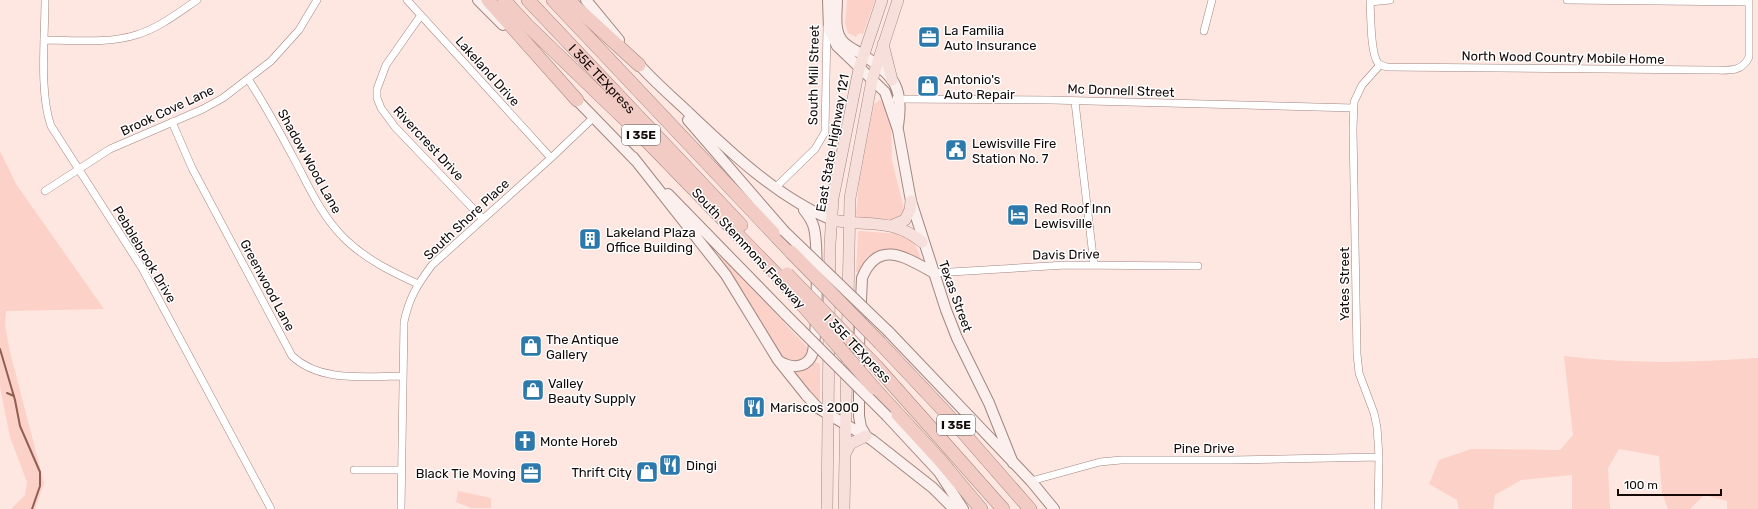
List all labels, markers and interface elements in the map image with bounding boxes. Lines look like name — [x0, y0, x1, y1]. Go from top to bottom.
place label: La Familia Auto Insurance — [944, 23, 1036, 53]
office icon: La Familia Auto Insurance — [916, 24, 942, 50]
street label: South Mill Street — [805, 25, 822, 125]
street label: Lakeland Drive — [452, 33, 523, 109]
street label: I 35E TEXpress — [566, 41, 638, 117]
street label: North Wood Country Mobile Home — [1461, 48, 1665, 67]
place label: Antonio's Auto Repair — [944, 72, 1015, 102]
street label: East State Highway 121 — [813, 73, 853, 213]
shop icon: Antonio's Auto Repair — [915, 73, 941, 99]
street label: Mc Donnell Street — [1067, 81, 1175, 100]
street label: Brook Cove Lane — [118, 82, 216, 139]
street label: Rivercrest Drive — [390, 103, 467, 184]
street label: Shadow Wood Lane — [275, 106, 344, 216]
road number: I 35E — [622, 125, 660, 145]
place label: Lewisville Fire Station No. 7 — [972, 136, 1056, 166]
public building icon: Lewisville Fire Station No. 7 — [943, 137, 969, 163]
street label: South Shore Place — [420, 176, 512, 263]
street label: South Stemmons Freeway — [689, 185, 808, 312]
place label: Red Roof Inn Lewisville — [1034, 201, 1111, 231]
hotel icon: Red Roof Inn Lewisville — [1005, 202, 1031, 228]
street label: Pebblebrook Drive — [110, 203, 179, 305]
place label: Lakeland Plaza Office Building — [606, 225, 696, 256]
building icon: Lakeland Plaza Office Building — [577, 226, 603, 252]
street label: Greenwood Lane — [237, 237, 298, 334]
street label: Davis Drive — [1032, 246, 1100, 263]
street label: Yates Street — [1337, 247, 1352, 321]
street label: Texas Street — [936, 258, 975, 334]
street label: I 35E TEXpress — [821, 311, 894, 386]
place label: The Antique Gallery — [546, 332, 619, 362]
shop icon: The Antique Gallery — [518, 333, 544, 359]
place label: Valley Beauty Supply — [548, 376, 636, 406]
shop icon: Valley Beauty Supply — [520, 377, 546, 403]
restaurant icon: Mariscos 2000 — [741, 394, 767, 420]
place label: Mariscos 2000 — [770, 400, 859, 415]
road number: I 35E — [937, 415, 975, 435]
church icon: Monte Horeb — [512, 428, 538, 454]
place label: Monte Horeb — [540, 434, 618, 449]
street label: Pine Drive — [1173, 441, 1235, 456]
restaurant icon: Dingi — [657, 452, 683, 478]
place label: Dingi — [686, 458, 717, 474]
shop icon: Thrift City — [634, 459, 660, 485]
office icon: Black Tie Moving — [518, 460, 544, 486]
place label: Thrift City — [571, 465, 632, 480]
place label: Black Tie Moving — [416, 466, 516, 482]
scale bar — [1618, 471, 1721, 497]
text: 100 m — [1624, 478, 1658, 492]

